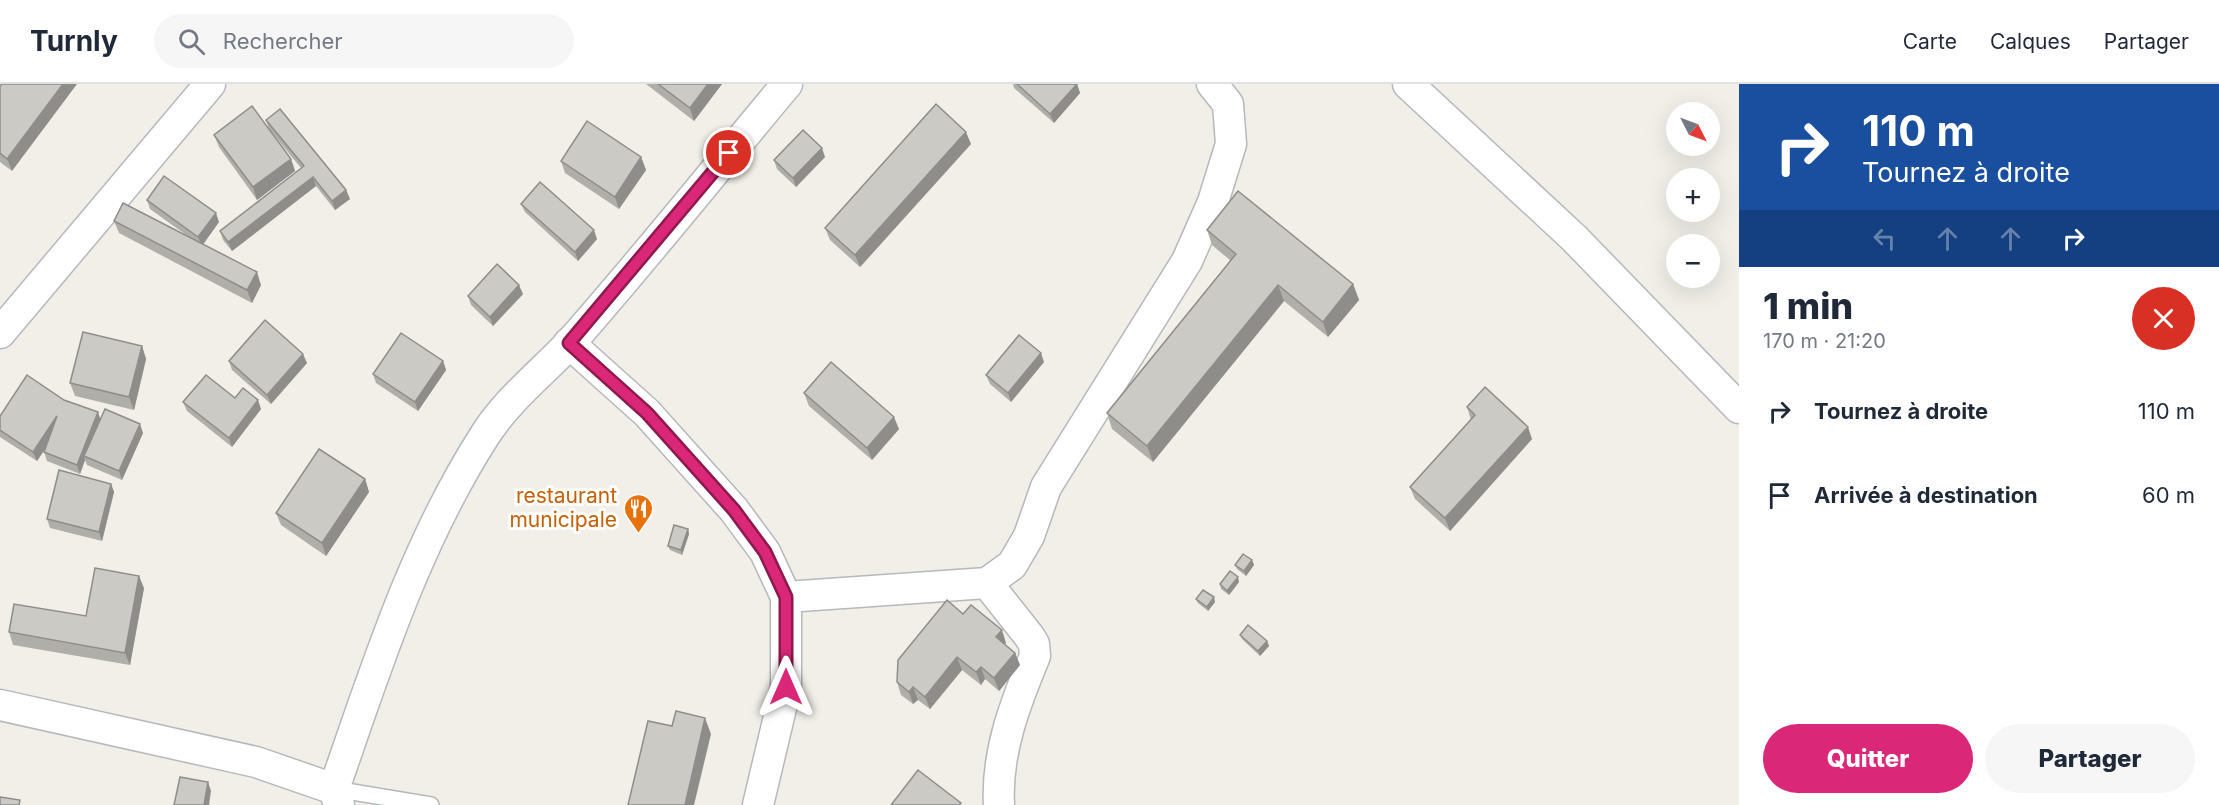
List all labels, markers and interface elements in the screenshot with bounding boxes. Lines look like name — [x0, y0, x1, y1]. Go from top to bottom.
search box — [154, 14, 574, 68]
text: Turnly — [30, 24, 118, 58]
icon: search — [175, 25, 208, 58]
text: Rechercher — [223, 28, 343, 54]
text: Carte — [1903, 29, 1957, 54]
text: Calques — [1990, 29, 2071, 54]
text: Partager — [2104, 29, 2189, 54]
north arrow — [1666, 102, 1720, 156]
map controls — [1666, 102, 1720, 288]
text: 110 m — [1862, 105, 1975, 156]
icon: right — [1763, 108, 1841, 186]
pin — [703, 127, 754, 178]
icon: arrive — [712, 136, 745, 169]
text: Tournez à droite — [1862, 156, 2070, 189]
button: + — [1666, 168, 1720, 222]
icon: left — [1868, 222, 1901, 255]
icon: ahead — [1931, 222, 1964, 255]
icon: ahead — [1994, 222, 2027, 255]
icon: right — [2057, 222, 2090, 255]
button: − — [1666, 234, 1720, 288]
text: 1 min — [1763, 284, 1853, 328]
button: close — [2132, 287, 2195, 350]
text: 170 m · 21:20 — [1763, 329, 1886, 353]
icon: right — [1763, 395, 1796, 428]
text: Tournez à droite — [1814, 398, 1988, 424]
text: 110 m — [2138, 398, 2195, 424]
icon: arrive — [1763, 479, 1796, 512]
text: Arrivée à destination — [1814, 482, 2038, 508]
text: 60 m — [2142, 482, 2195, 508]
place label: restaurant municipale — [509, 483, 617, 532]
restaurant icon: restaurant municipale — [622, 492, 654, 534]
position arrow — [754, 655, 818, 719]
button: Quitter — [1763, 724, 1973, 793]
button: Partager — [1985, 724, 2195, 793]

